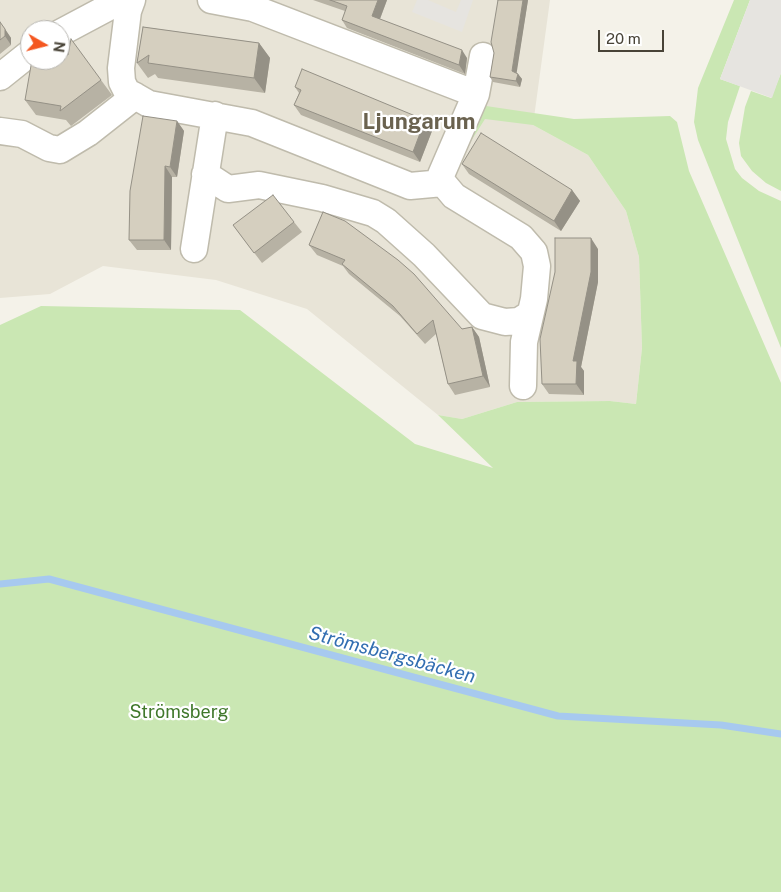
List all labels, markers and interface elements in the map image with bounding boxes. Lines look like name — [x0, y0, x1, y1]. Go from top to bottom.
north arrow — [20, 20, 70, 70]
scale bar — [601, 20, 667, 52]
text: 20 m — [606, 30, 641, 47]
text: N — [50, 40, 68, 53]
district label: Ljungarum — [362, 109, 476, 135]
water label: Strömsbergsbäcken — [306, 622, 478, 688]
park label: Strömsberg — [129, 701, 229, 723]

